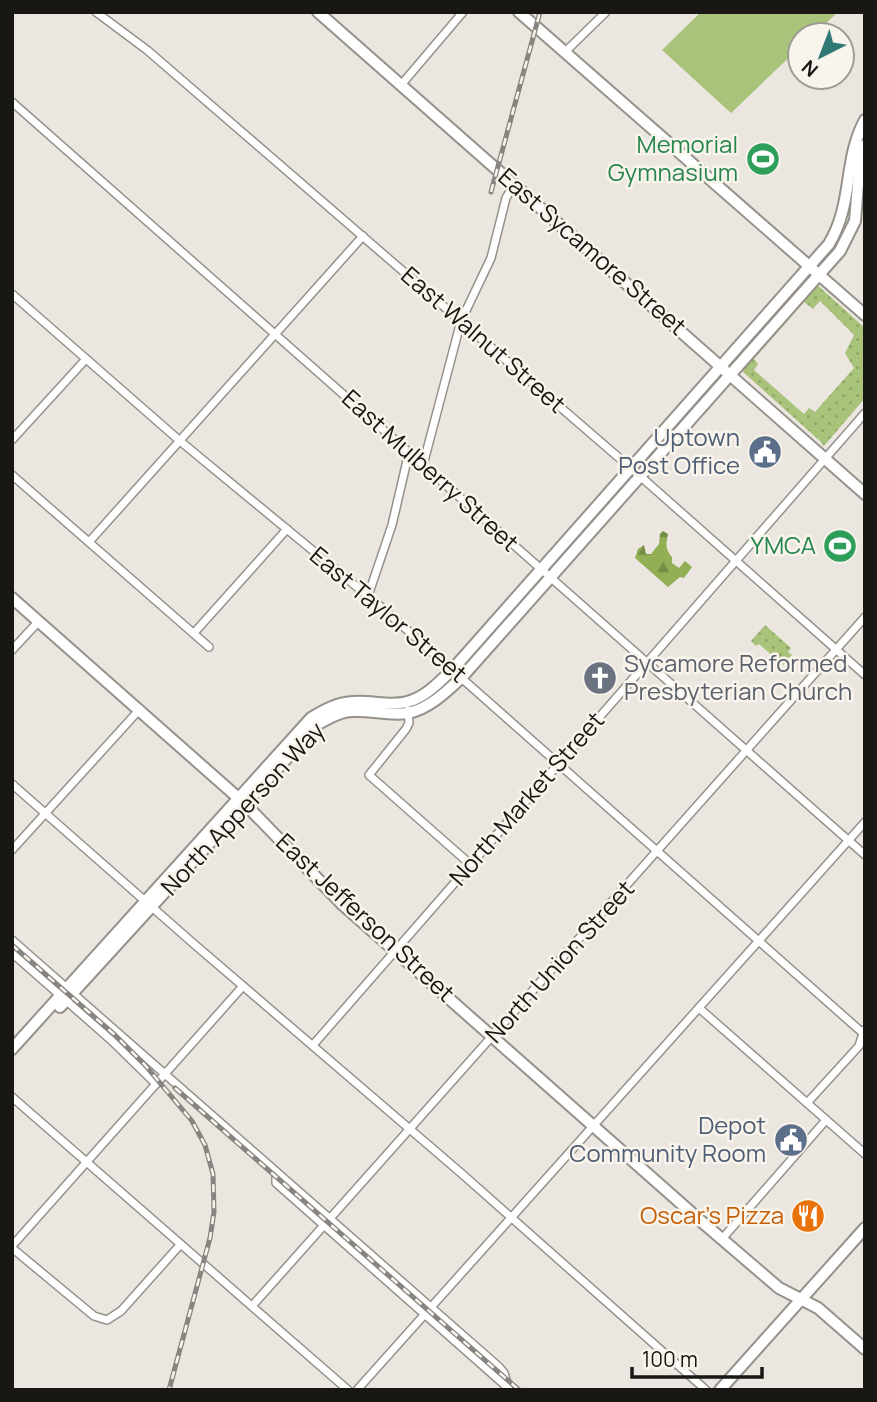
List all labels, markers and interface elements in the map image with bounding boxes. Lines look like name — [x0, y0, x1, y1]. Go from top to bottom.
north arrow — [786, 21, 856, 91]
text: N — [796, 54, 823, 83]
place label: Memorial Gymnasium — [608, 127, 738, 188]
sports icon: Memorial Gymnasium — [744, 140, 782, 178]
street label: East Sycamore Street — [492, 160, 694, 342]
street label: East Walnut Street — [395, 258, 573, 419]
street label: East Mulberry Street — [335, 382, 527, 558]
place label: Uptown Post Office — [618, 420, 740, 481]
public building icon: Uptown Post Office — [746, 433, 784, 471]
sports icon: YMCA — [821, 527, 859, 565]
place label: YMCA — [751, 528, 816, 561]
street label: East Taylor Street — [303, 538, 475, 689]
place label: Sycamore Reformed Presbyterian Church — [624, 646, 852, 707]
church icon: Sycamore Reformed Presbyterian Church — [581, 659, 619, 697]
street label: North Market Street — [441, 704, 611, 892]
street label: North Apperson Way — [153, 714, 331, 902]
street label: East Jefferson Street — [270, 825, 463, 1008]
street label: North Union Street — [477, 873, 641, 1049]
place label: Depot Community Room — [569, 1108, 766, 1169]
public building icon: Depot Community Room — [772, 1121, 810, 1159]
restaurant icon: Oscar's Pizza — [789, 1197, 827, 1235]
place label: Oscar's Pizza — [640, 1198, 784, 1231]
scale bar — [632, 1336, 762, 1380]
text: 100 m — [642, 1345, 698, 1373]

